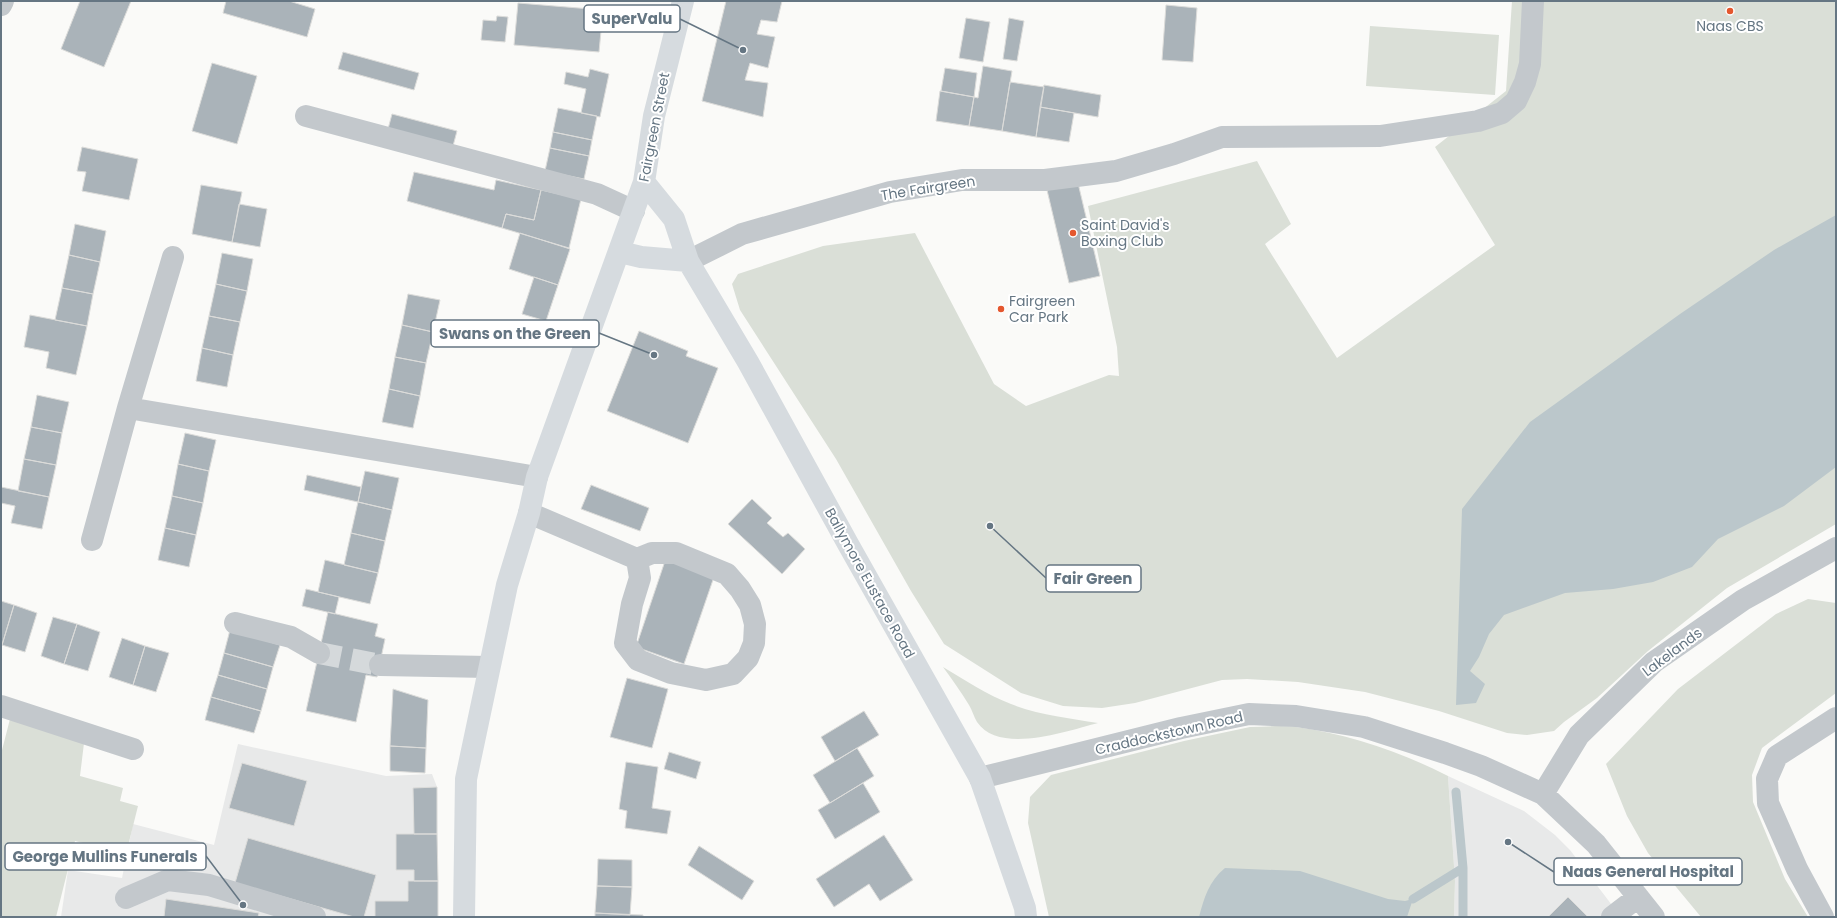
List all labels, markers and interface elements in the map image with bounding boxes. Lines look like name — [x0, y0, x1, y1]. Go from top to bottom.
callout: SuperValu — [584, 5, 680, 32]
marker: Naas CBS — [1725, 6, 1735, 16]
text: SuperValu — [592, 8, 672, 29]
place label: Naas CBS — [1696, 16, 1764, 36]
street label: Fairgreen Street — [634, 71, 674, 183]
street label: The Fairgreen — [879, 171, 977, 205]
place label: Saint David's Boxing Club — [1081, 215, 1170, 251]
marker: Saint David's Boxing Club — [1068, 228, 1078, 238]
place label: Fairgreen Car Park — [1009, 291, 1075, 327]
marker: Fairgreen Car Park — [996, 304, 1006, 314]
callout: Swans on the Green — [431, 320, 599, 347]
text: Swans on the Green — [439, 323, 591, 344]
street label: Ballymore Eustace Road — [820, 504, 920, 662]
callout: Fair Green — [1046, 565, 1141, 592]
text: Fair Green — [1054, 568, 1132, 589]
street label: Lakelands — [1638, 623, 1706, 681]
street label: Craddockstown Road — [1093, 706, 1245, 760]
callout: George Mullins Funerals — [5, 843, 206, 870]
text: George Mullins Funerals — [12, 846, 198, 867]
callout: Naas General Hospital — [1554, 858, 1742, 885]
text: Naas General Hospital — [1562, 861, 1734, 882]

